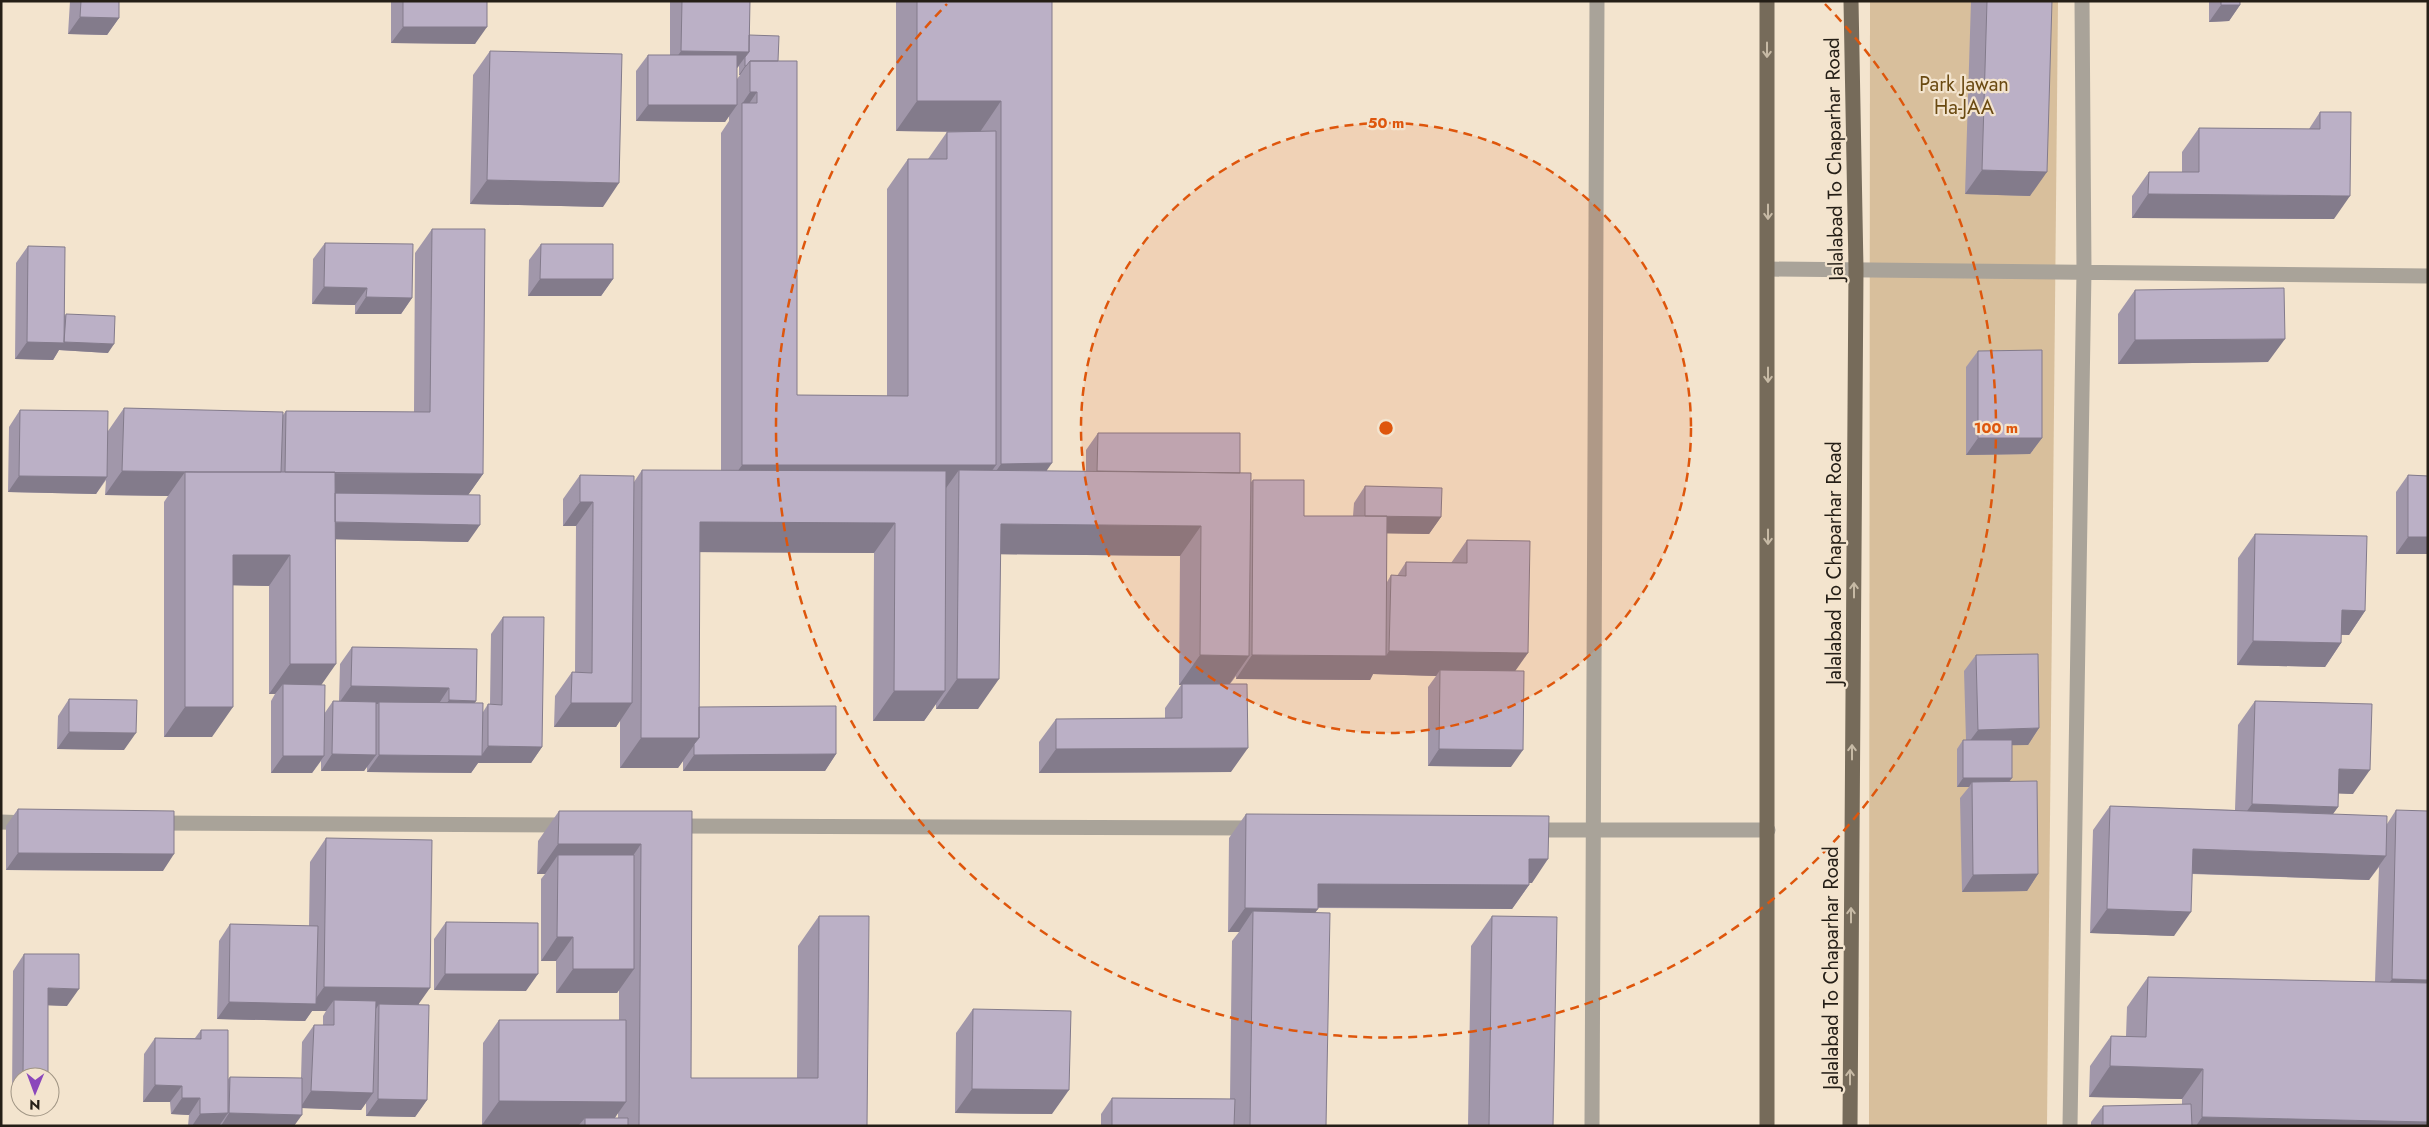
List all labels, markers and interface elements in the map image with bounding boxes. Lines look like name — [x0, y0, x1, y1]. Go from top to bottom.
street label: Jalalabad To Chaparhar Road — [1818, 37, 1851, 284]
one-way arrow — [1762, 42, 1772, 58]
park label: Park Jawan Ha-JAA — [1919, 70, 2009, 122]
text: 50 m — [1368, 112, 1404, 134]
one-way arrow — [1763, 204, 1773, 220]
one-way arrow — [1763, 366, 1773, 383]
text: 100 m — [1974, 417, 2018, 439]
centre of rings — [1377, 419, 1395, 437]
street label: Jalalabad To Chaparhar Road — [1820, 441, 1849, 688]
one-way arrow — [1763, 529, 1773, 545]
one-way arrow — [1849, 582, 1858, 598]
one-way arrow — [1847, 744, 1857, 760]
street label: Jalalabad To Chaparhar Road — [1817, 846, 1846, 1093]
one-way arrow — [1846, 907, 1856, 923]
north arrow — [10, 1067, 60, 1117]
one-way arrow — [1845, 1069, 1855, 1086]
text: N — [29, 1095, 41, 1115]

